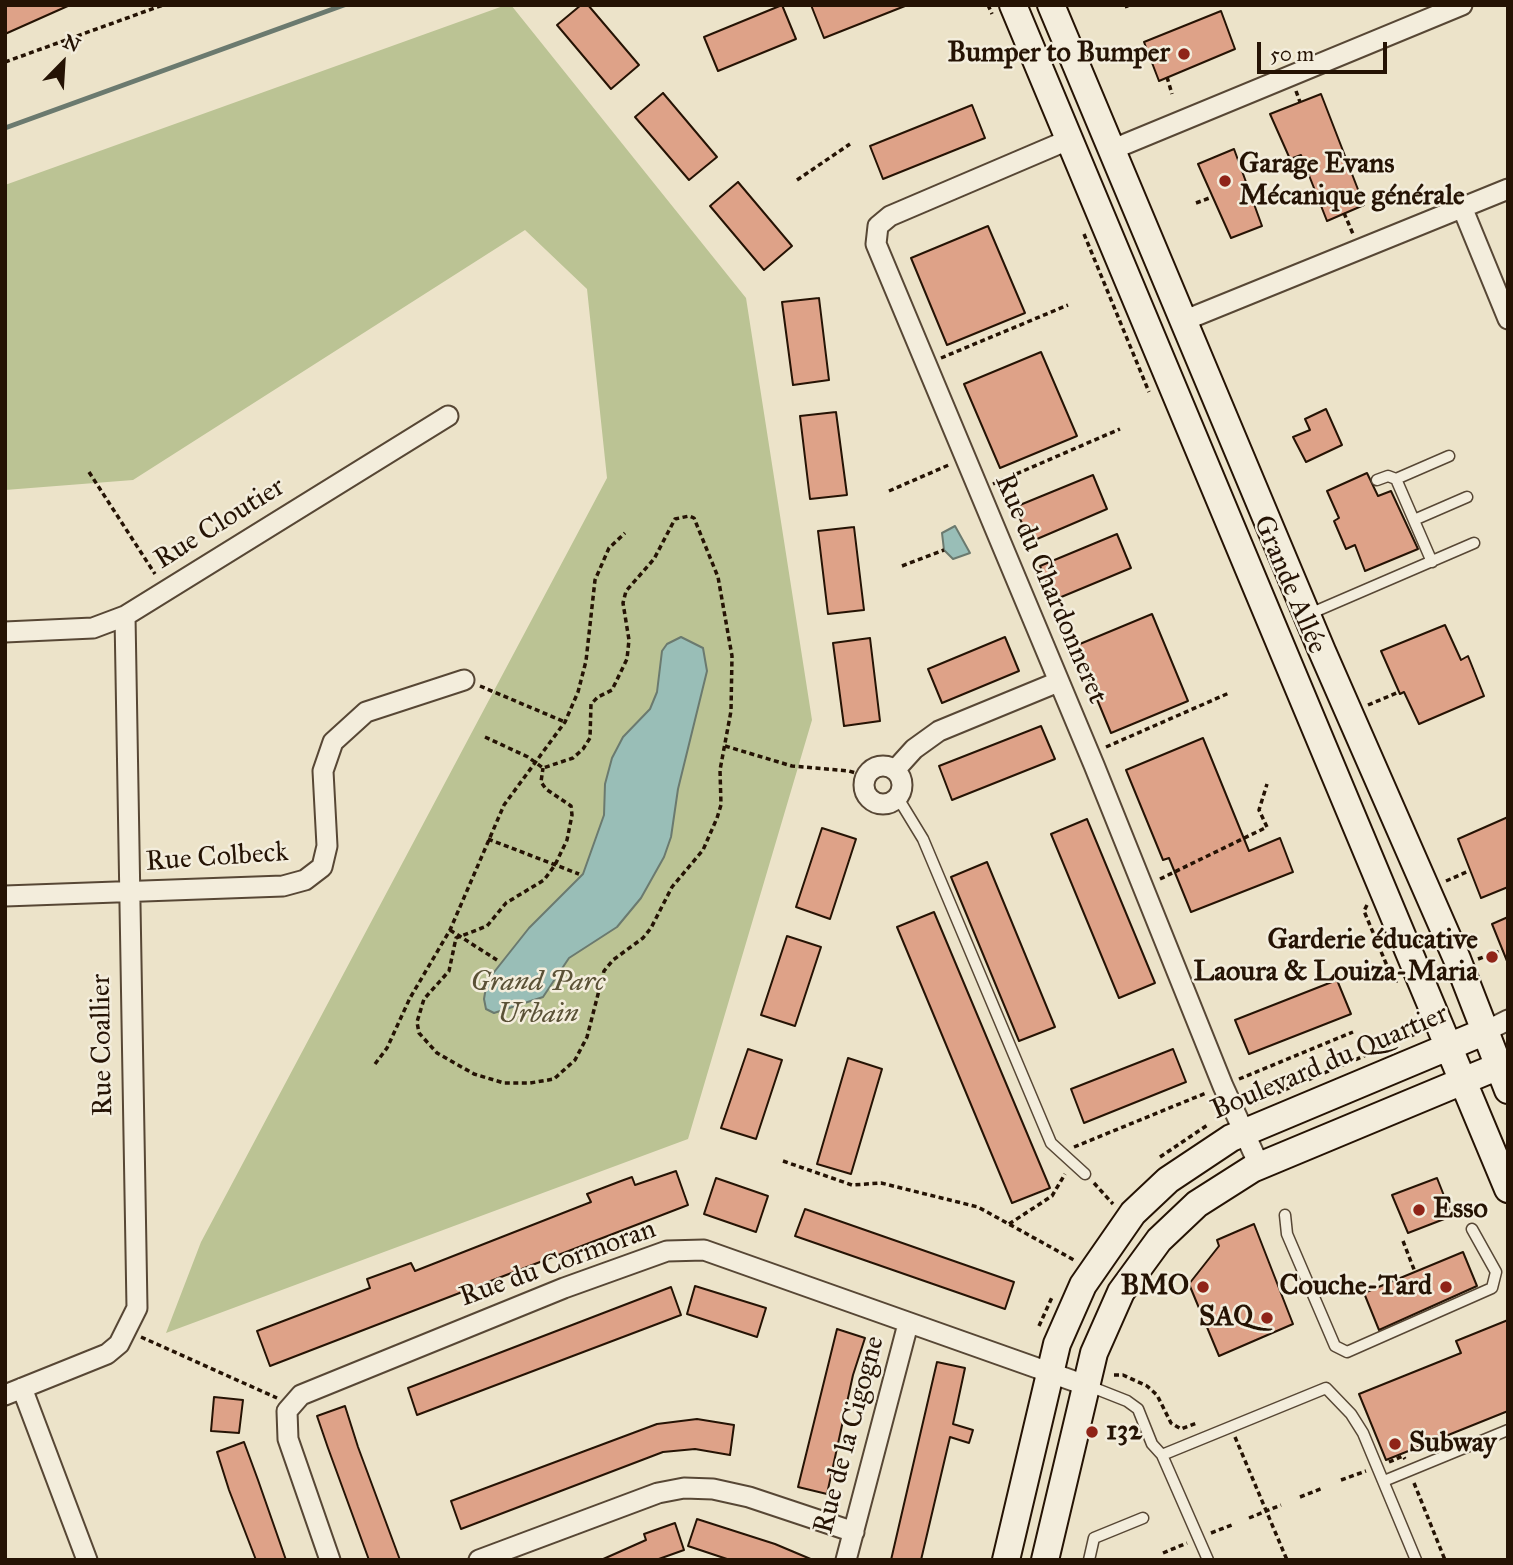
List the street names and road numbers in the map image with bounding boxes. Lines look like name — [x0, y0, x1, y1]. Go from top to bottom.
street label: Rue du Chardonneret — [986, 469, 1114, 709]
street label: Rue Cloutier — [149, 471, 291, 577]
street label: Grande Allée — [1245, 511, 1333, 659]
street label: Rue Colbeck — [145, 836, 289, 880]
street label: Rue Coallier — [85, 974, 121, 1116]
street label: Boulevard du Quartier — [1206, 998, 1454, 1128]
street label: Rue du Cormoran — [455, 1213, 661, 1315]
street label: Rue de la Cigogne — [807, 1332, 893, 1538]

